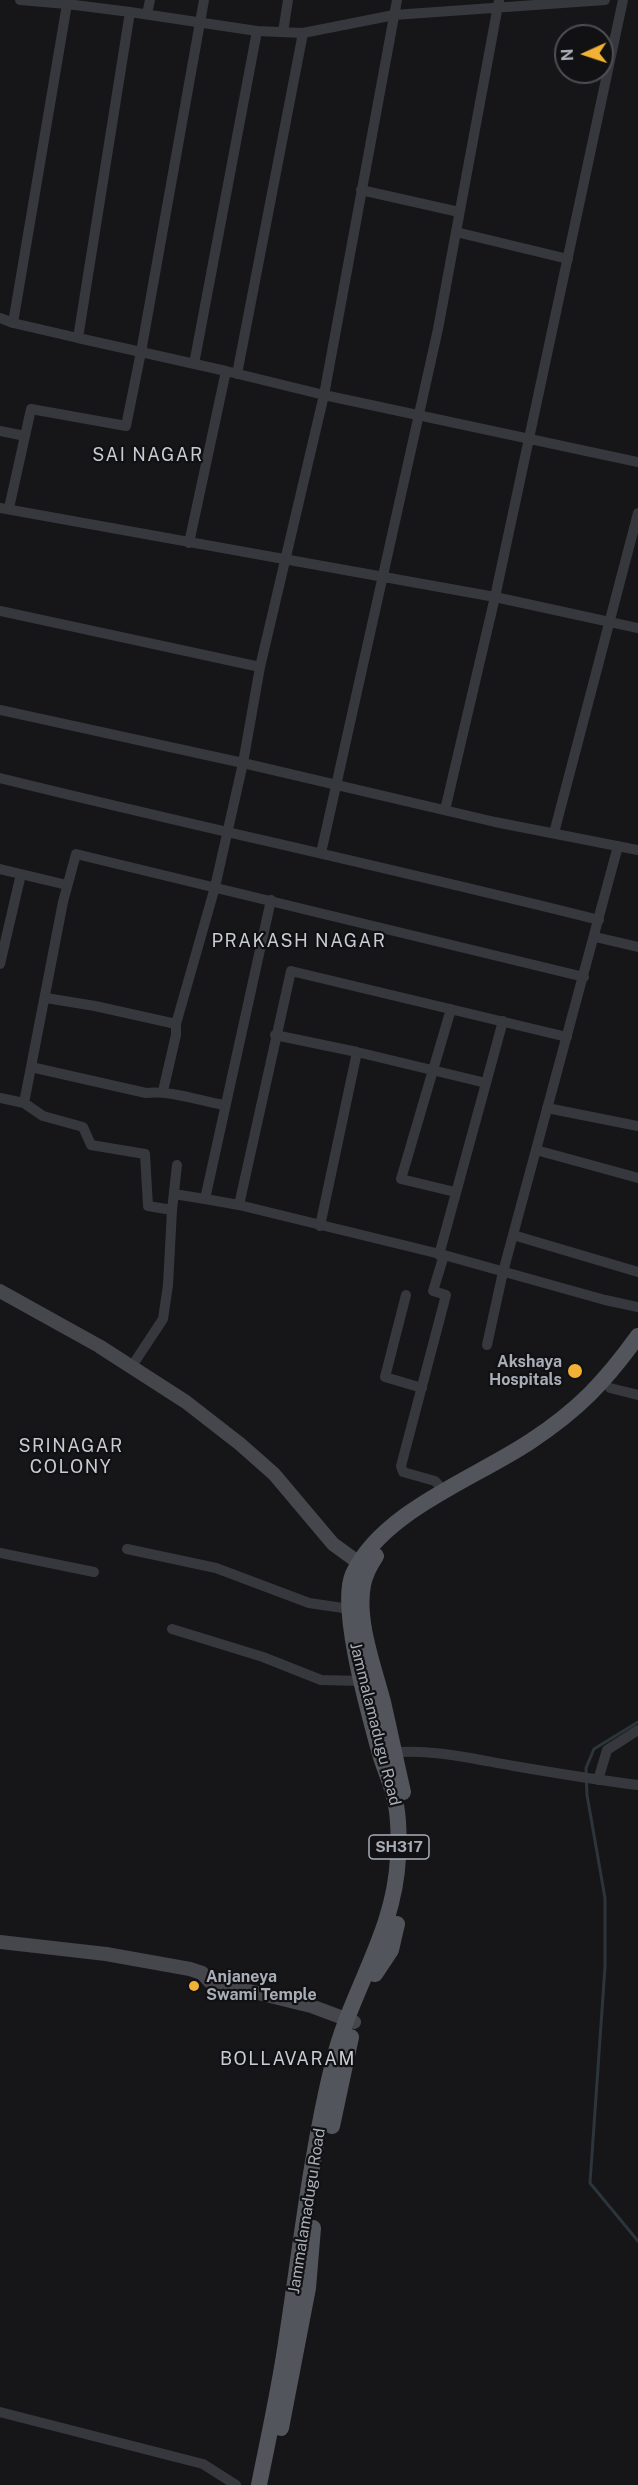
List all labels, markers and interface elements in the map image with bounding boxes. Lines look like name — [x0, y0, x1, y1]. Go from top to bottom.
north arrow — [554, 24, 614, 84]
text: N — [558, 48, 577, 62]
district label: SAI NAGAR — [92, 444, 204, 466]
district label: PRAKASH NAGAR — [211, 930, 387, 952]
place label: Akshaya Hospitals — [489, 1352, 562, 1390]
marker: Akshaya Hospitals — [566, 1362, 584, 1380]
district label: SRINAGAR COLONY — [18, 1435, 124, 1478]
street label: Jammalamadugu Road — [345, 1640, 405, 1808]
road number: SH317 — [369, 1835, 429, 1859]
place label: Anjaneya Swami Temple — [206, 1967, 317, 2005]
marker: Anjaneya Swami Temple — [187, 1979, 201, 1993]
district label: BOLLAVARAM — [220, 2048, 356, 2070]
street label: Jammalamadugu Road — [284, 2127, 330, 2295]

